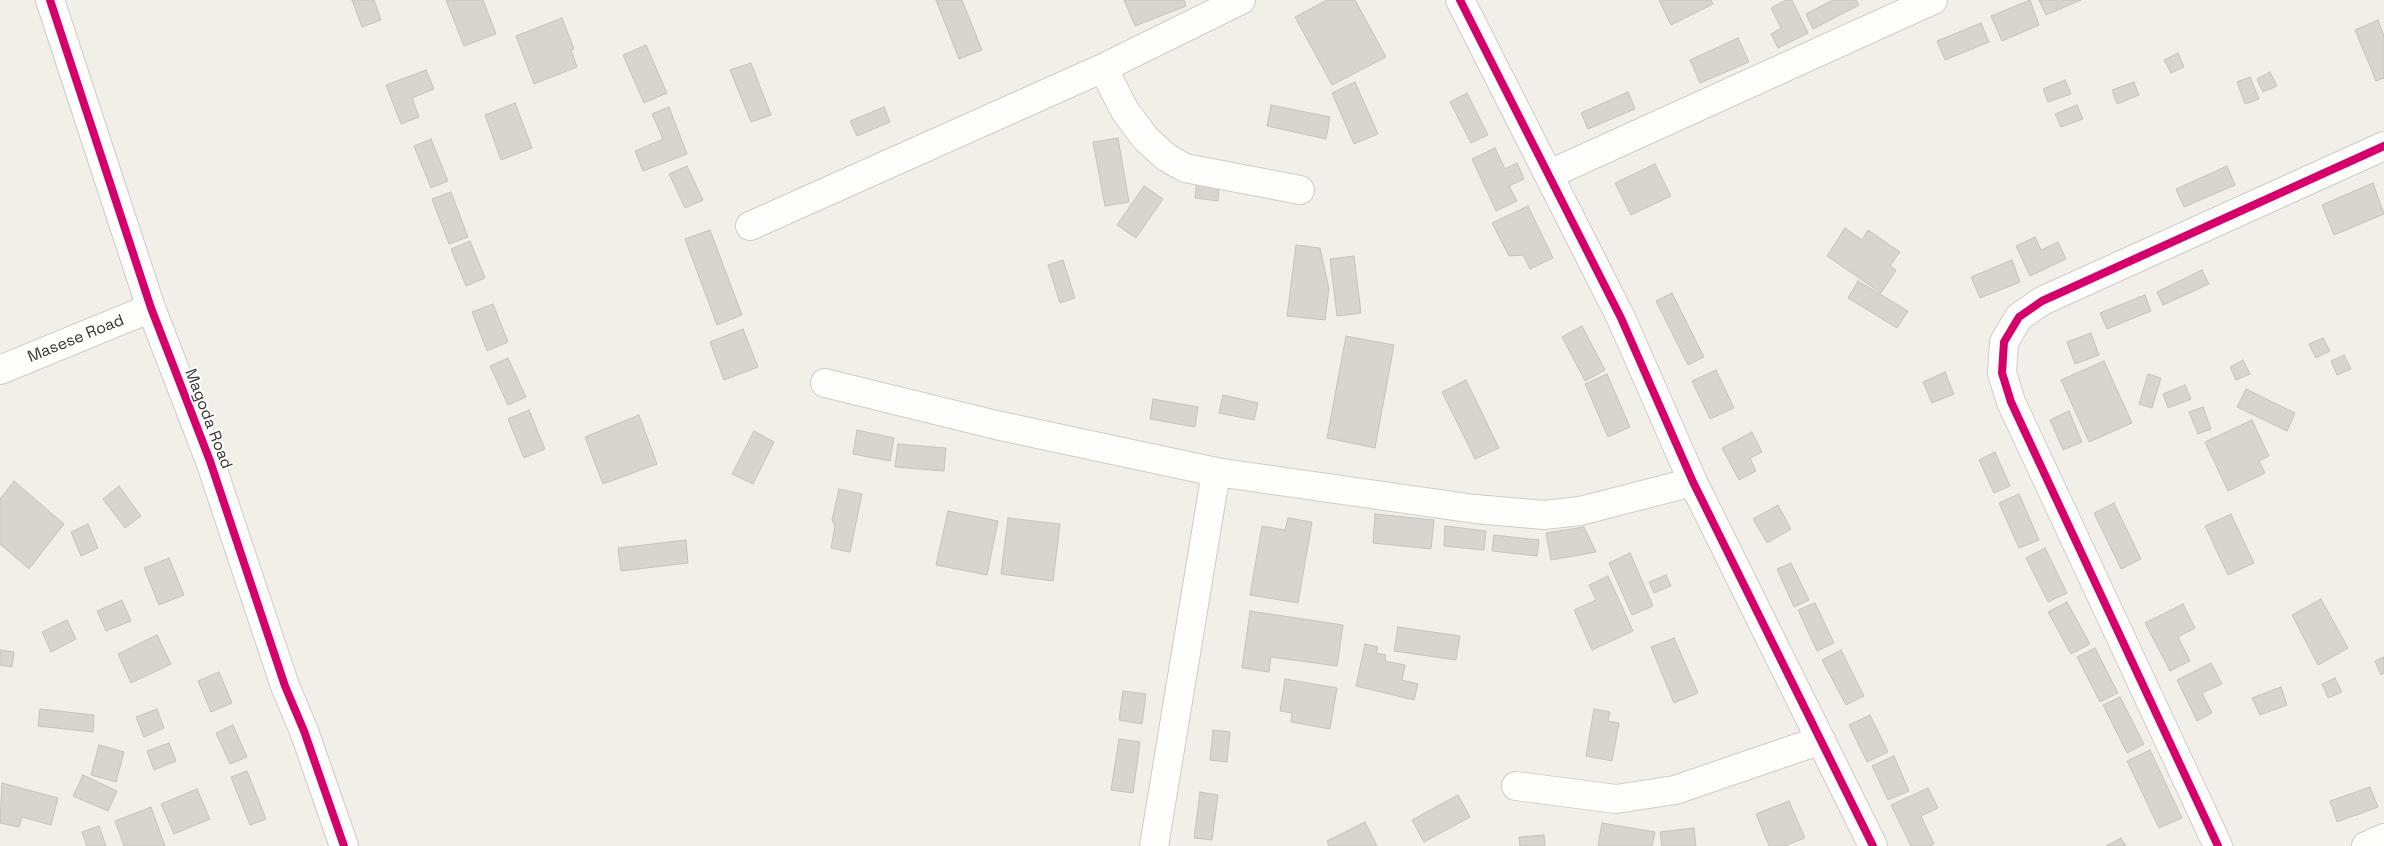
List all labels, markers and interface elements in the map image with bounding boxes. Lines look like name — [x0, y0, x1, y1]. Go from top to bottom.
street label: Masese Road — [25, 311, 127, 367]
street label: Magoda Road — [180, 366, 236, 472]

